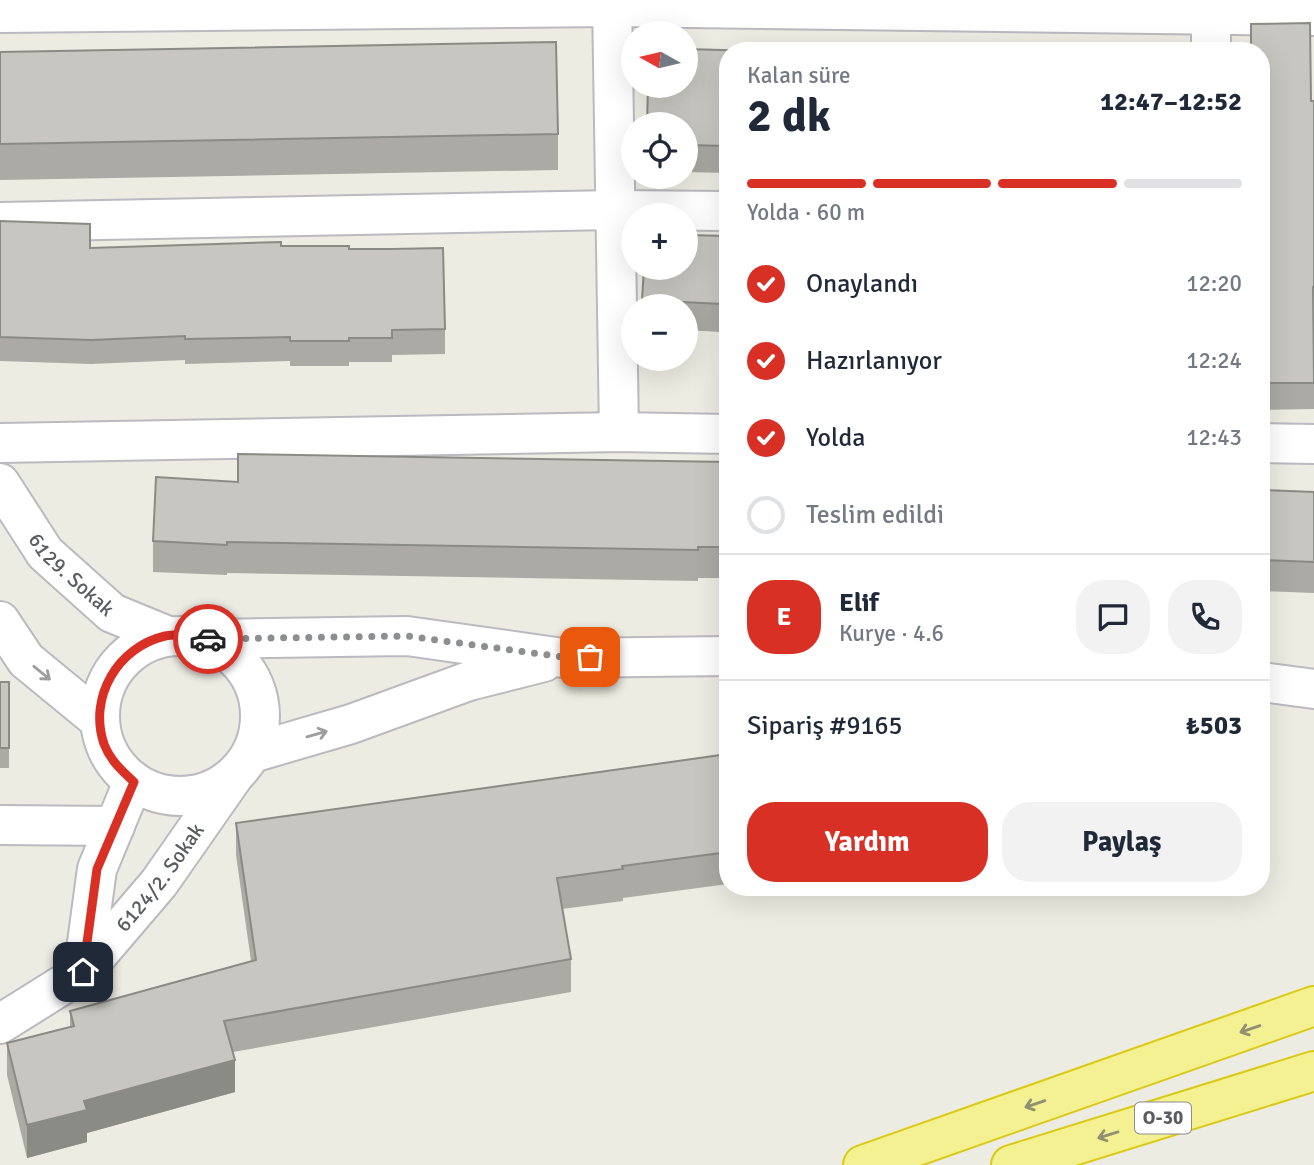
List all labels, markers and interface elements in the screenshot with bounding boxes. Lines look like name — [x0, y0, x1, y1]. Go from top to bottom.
north arrow — [621, 21, 698, 98]
map controls — [621, 21, 698, 371]
text: Kalan süre — [747, 61, 851, 90]
text: 12:47–12:52 — [1100, 86, 1242, 118]
text: 2 dk — [747, 88, 831, 144]
button: locate — [621, 112, 698, 189]
text: Yolda · 60 m — [747, 198, 865, 227]
button: + — [621, 203, 698, 280]
icon: check — [747, 265, 785, 303]
text: Onaylandı — [806, 268, 918, 300]
text: 12:20 — [1186, 269, 1242, 298]
button: − — [621, 294, 698, 371]
icon: check — [747, 342, 785, 380]
text: Hazırlanıyor — [806, 345, 942, 377]
text: 12:24 — [1186, 346, 1242, 375]
icon: check — [747, 419, 785, 457]
text: Yolda — [806, 422, 866, 454]
text: 12:43 — [1186, 423, 1242, 452]
text: Teslim edildi — [806, 499, 944, 531]
street label: 6129. Sokak — [23, 528, 120, 622]
button: chat — [1076, 580, 1150, 654]
button: phone — [1168, 580, 1242, 654]
text: Elif — [839, 587, 879, 619]
text: E — [777, 601, 791, 633]
courier — [173, 604, 243, 674]
text: Kurye · 4.6 — [839, 619, 944, 648]
icon: car — [189, 620, 227, 658]
pin — [560, 627, 620, 687]
icon: bag — [571, 638, 609, 676]
one-way arrow — [33, 666, 51, 681]
text: Sipariş #9165 — [747, 710, 903, 742]
text: ₺503 — [1186, 710, 1242, 742]
one-way arrow — [306, 726, 328, 739]
button: Yardım — [747, 802, 988, 882]
button: Paylaş — [1002, 802, 1242, 882]
street label: 6124/2. Sokak — [110, 818, 210, 937]
pin — [53, 942, 113, 1002]
icon: home — [64, 953, 102, 991]
one-way arrow — [1239, 1024, 1261, 1036]
one-way arrow — [1025, 1099, 1046, 1112]
road number: O-30 — [1135, 1102, 1191, 1134]
one-way arrow — [1098, 1129, 1120, 1142]

